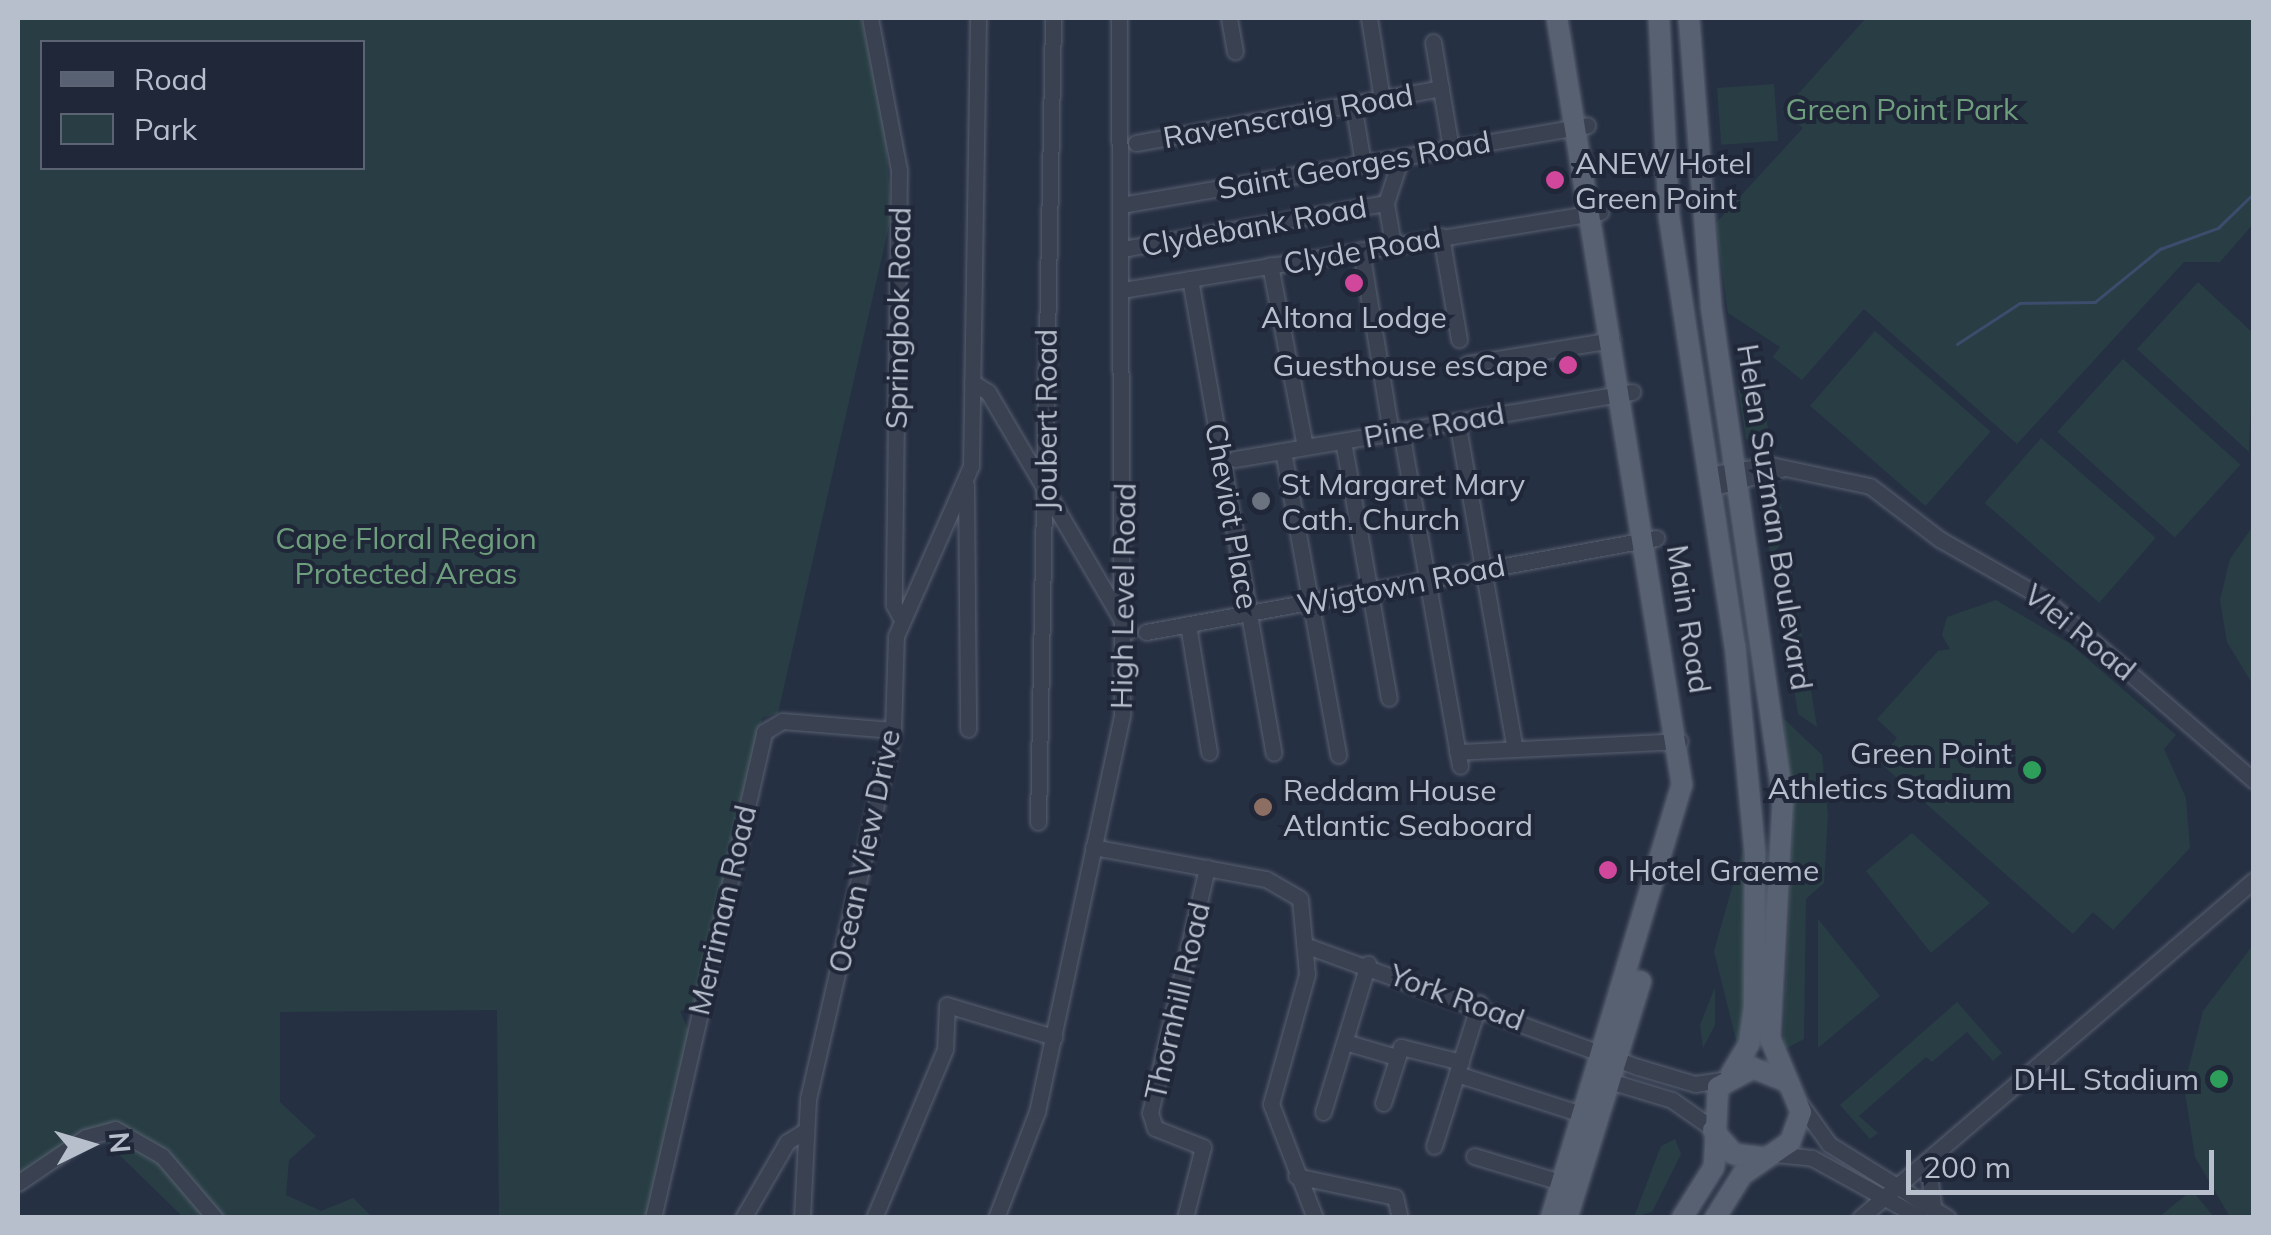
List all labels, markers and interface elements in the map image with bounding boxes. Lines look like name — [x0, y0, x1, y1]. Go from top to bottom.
legend — [40, 40, 365, 170]
text: Road — [134, 60, 208, 98]
street label: Ravenscraig Road — [1160, 76, 1416, 156]
park label: Green Point Park — [1786, 91, 2018, 127]
text: Park — [134, 110, 197, 148]
street label: Saint Georges Road — [1215, 123, 1493, 207]
place label: ANEW Hotel Green Point — [1575, 145, 1752, 216]
marker: ANEW Hotel Green Point — [1544, 169, 1566, 191]
street label: Clydebank Road — [1139, 188, 1369, 264]
street label: Springbok Road — [878, 207, 918, 429]
street label: Clyde Road — [1281, 218, 1443, 282]
marker: Altona Lodge — [1343, 272, 1365, 294]
place label: Altona Lodge — [1261, 299, 1447, 335]
street label: Joubert Road — [1028, 329, 1064, 511]
street label: Helen Suzman Boulevard — [1730, 341, 1820, 693]
place label: Guesthouse esCape — [1273, 347, 1548, 383]
marker: Guesthouse esCape — [1557, 354, 1579, 376]
street label: Pine Road — [1361, 395, 1507, 455]
street label: Cheviot Place — [1198, 420, 1266, 612]
place label: St Margaret Mary Cath. Church — [1281, 466, 1525, 536]
street label: High Level Road — [1103, 482, 1143, 710]
marker: St Margaret Mary Cath. Church — [1250, 490, 1272, 512]
park label: Cape Floral Region Protected Areas — [275, 520, 537, 590]
street label: Main Road — [1660, 542, 1718, 696]
street label: Wigtown Road — [1294, 547, 1508, 623]
street label: Vlei Road — [2017, 576, 2143, 688]
street label: Ocean View Drive — [821, 726, 907, 976]
place label: Green Point Athletics Stadium — [1768, 735, 2012, 806]
marker: Green Point Athletics Stadium — [2021, 759, 2043, 781]
place label: Reddam House Atlantic Seaboard — [1283, 772, 1533, 842]
marker: Reddam House Atlantic Seaboard — [1252, 796, 1274, 818]
street label: Merriman Road — [680, 802, 764, 1018]
place label: Hotel Graeme — [1628, 852, 1819, 888]
marker: Hotel Graeme — [1597, 859, 1619, 881]
street label: Thornhill Road — [1137, 899, 1217, 1103]
street label: York Road — [1385, 956, 1529, 1038]
place label: DHL Stadium — [2014, 1061, 2199, 1097]
marker: DHL Stadium — [2208, 1068, 2230, 1090]
north arrow — [40, 1095, 140, 1195]
text: N — [102, 1130, 139, 1154]
scale bar — [1911, 1130, 2218, 1192]
text: 200 m — [1923, 1148, 2011, 1186]

